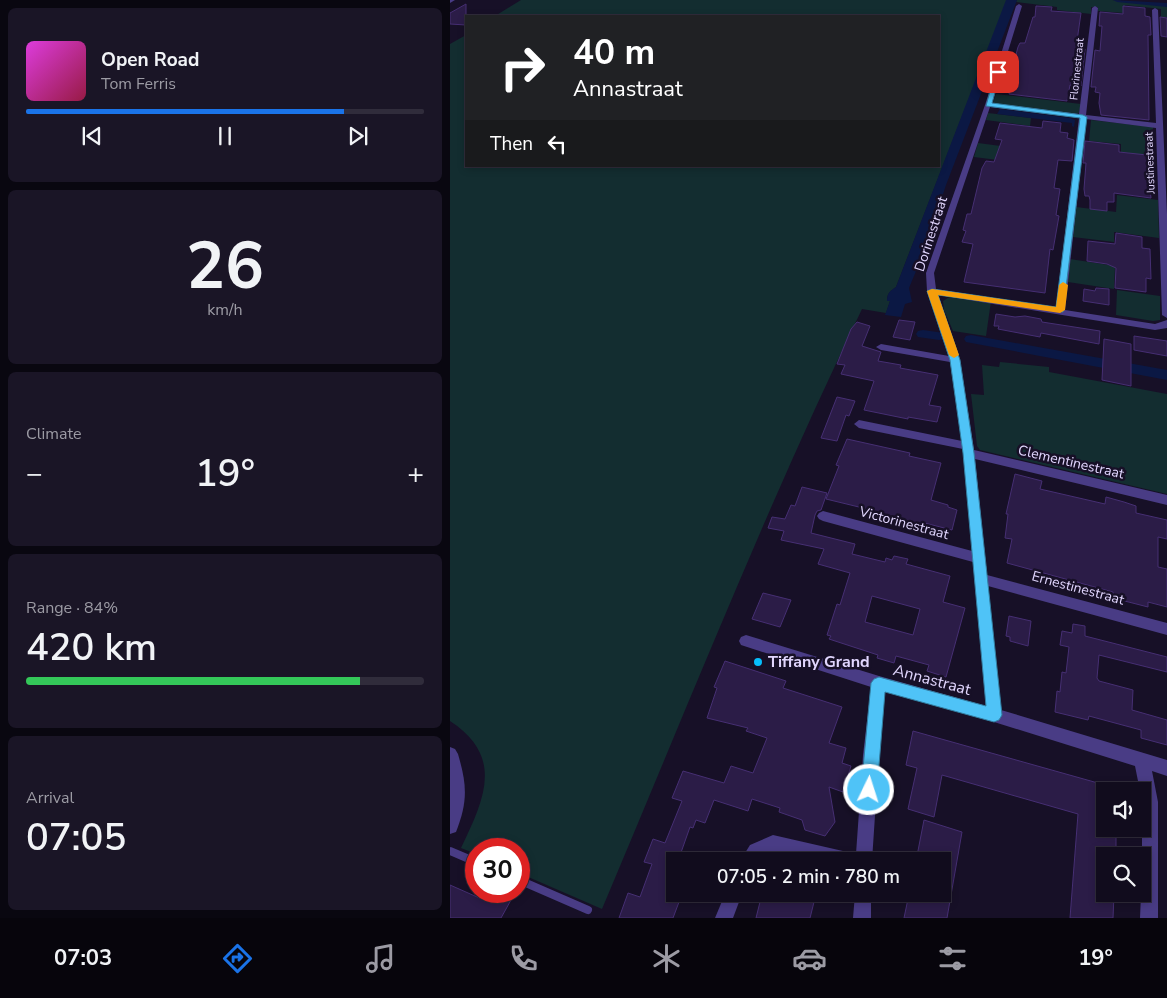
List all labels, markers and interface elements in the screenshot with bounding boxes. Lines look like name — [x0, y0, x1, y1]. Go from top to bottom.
text: 40 m — [573, 29, 655, 76]
icon: right — [490, 35, 555, 100]
street label: Florinestraat — [1066, 37, 1088, 101]
text: Open Road — [101, 47, 199, 73]
pin — [977, 51, 1019, 93]
icon: arrive — [984, 58, 1012, 86]
text: Tom Ferris — [101, 73, 176, 95]
text: Annastraat — [573, 74, 683, 104]
icon: previous — [78, 122, 106, 150]
icon: pause — [211, 122, 239, 150]
icon: next — [344, 122, 372, 150]
icon: left — [543, 130, 571, 158]
text: Then — [490, 131, 533, 157]
street label: Justinestraat — [1141, 132, 1159, 195]
street label: Dorinestraat — [910, 194, 952, 274]
text: 26 — [186, 222, 264, 311]
text: km/h — [207, 299, 243, 321]
text: Climate — [26, 423, 81, 445]
street label: Clementinestraat — [1016, 441, 1126, 483]
text: 19° — [195, 448, 255, 499]
text: − — [26, 455, 43, 493]
text: + — [407, 455, 424, 493]
street label: Victorinestraat — [856, 502, 951, 544]
street label: Ernestinestraat — [1030, 567, 1126, 609]
text: Range · 84% — [26, 597, 118, 619]
text: 420 km — [26, 622, 157, 673]
place label: Tiffany Grand — [768, 651, 870, 673]
marker: Tiffany Grand — [752, 656, 764, 668]
street label: Annastraat — [891, 659, 974, 701]
position arrow — [842, 763, 894, 815]
map controls — [1096, 782, 1151, 902]
button: sound — [1096, 782, 1151, 837]
text: Arrival — [26, 787, 74, 809]
text: 07:05 — [26, 812, 126, 863]
speed limit sign: 30 — [465, 838, 530, 903]
button: search — [1096, 847, 1151, 902]
text: 07:05 · 2 min · 780 m — [717, 864, 900, 890]
icon: directions — [220, 941, 255, 976]
icon: music — [363, 941, 398, 976]
icon: phone — [506, 941, 541, 976]
icon: climate — [649, 941, 684, 976]
icon: car — [792, 941, 827, 976]
icon: filters — [935, 941, 970, 976]
text: 07:03 — [54, 943, 112, 973]
text: 19° — [1078, 943, 1113, 973]

